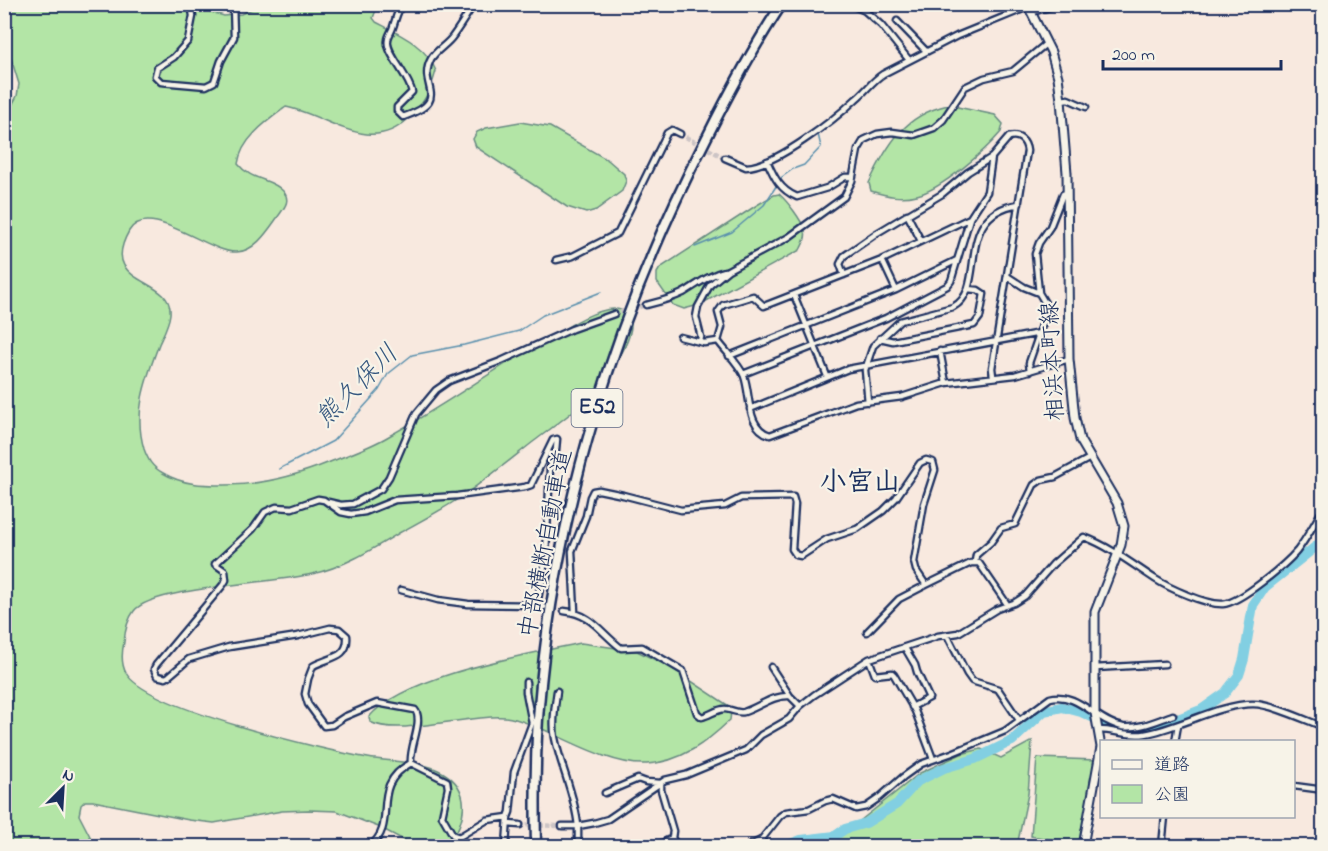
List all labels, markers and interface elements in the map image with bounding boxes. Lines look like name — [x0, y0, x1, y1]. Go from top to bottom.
scale bar — [1103, 33, 1282, 71]
text: 200 m — [1112, 43, 1155, 69]
street label: 相浜本町線 — [1033, 300, 1075, 422]
water label: 熊久保川 — [308, 337, 408, 437]
road number: E52 — [572, 389, 622, 427]
street label: 中部横断自動車道 — [512, 446, 582, 642]
district label: 小宮山 — [820, 464, 901, 503]
legend — [1100, 740, 1295, 818]
text: 道路 — [1154, 753, 1190, 779]
north arrow — [33, 758, 93, 818]
text: N — [58, 763, 78, 789]
text: 公園 — [1154, 783, 1190, 809]

